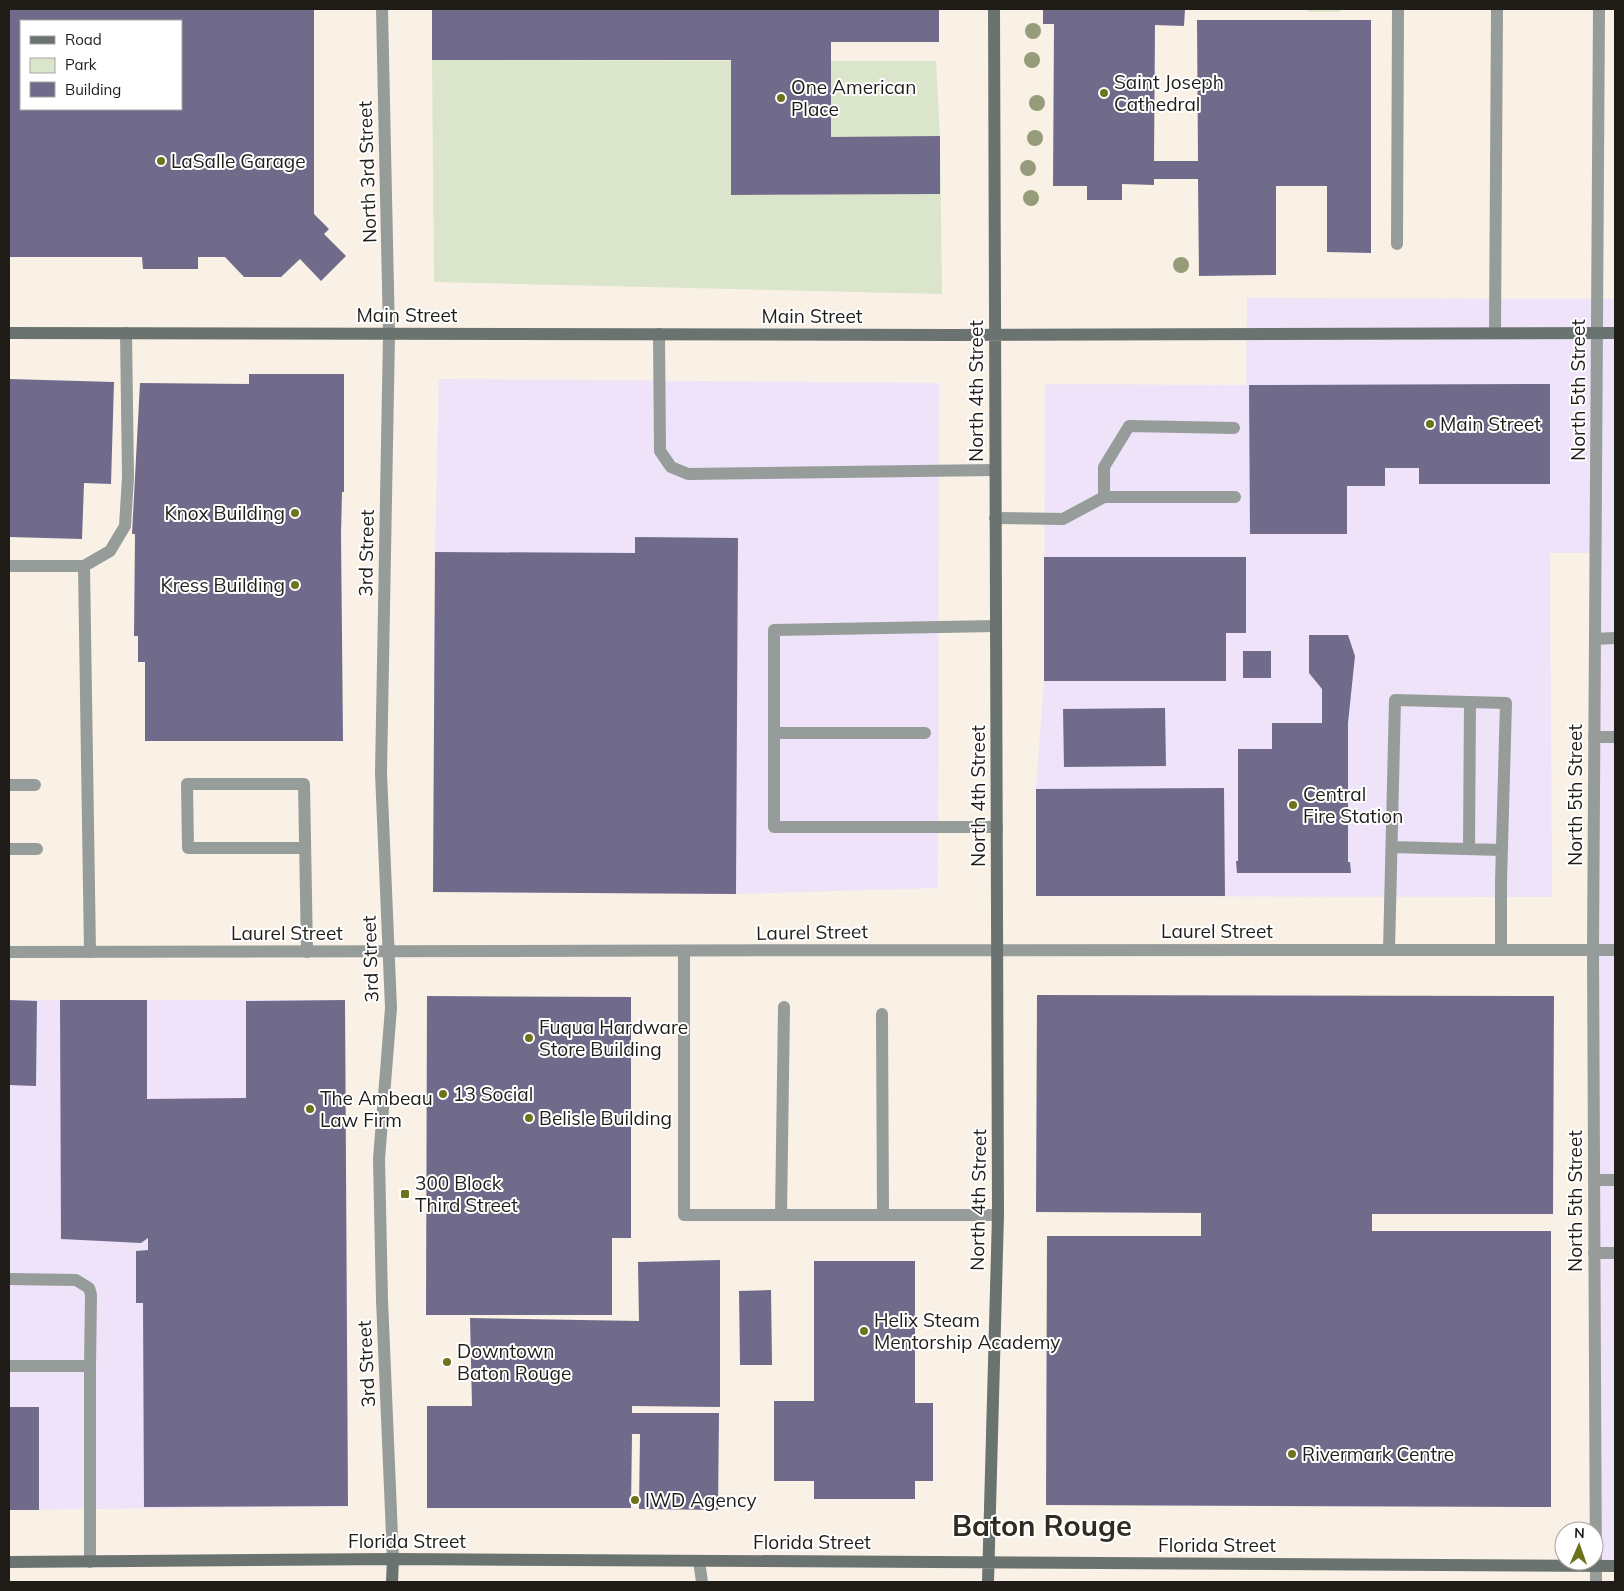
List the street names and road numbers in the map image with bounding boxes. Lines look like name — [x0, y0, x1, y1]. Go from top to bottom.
street label: North 3rd Street — [353, 100, 381, 244]
street label: Main Street — [357, 303, 458, 327]
street label: Main Street — [762, 304, 863, 328]
street label: North 5th Street — [1566, 319, 1590, 461]
street label: North 4th Street — [964, 320, 988, 462]
street label: 3rd Street — [353, 509, 379, 597]
street label: North 5th Street — [1563, 724, 1587, 866]
street label: North 4th Street — [966, 725, 990, 867]
street label: 3rd Street — [356, 915, 384, 1003]
street label: Laurel Street — [756, 919, 868, 945]
street label: Laurel Street — [1161, 919, 1273, 943]
street label: Laurel Street — [231, 921, 343, 945]
street label: North 4th Street — [965, 1129, 991, 1271]
street label: North 5th Street — [1563, 1130, 1587, 1272]
street label: 3rd Street — [352, 1320, 380, 1408]
street label: Florida Street — [348, 1529, 466, 1553]
street label: Florida Street — [753, 1530, 871, 1554]
street label: Florida Street — [1158, 1533, 1276, 1557]

